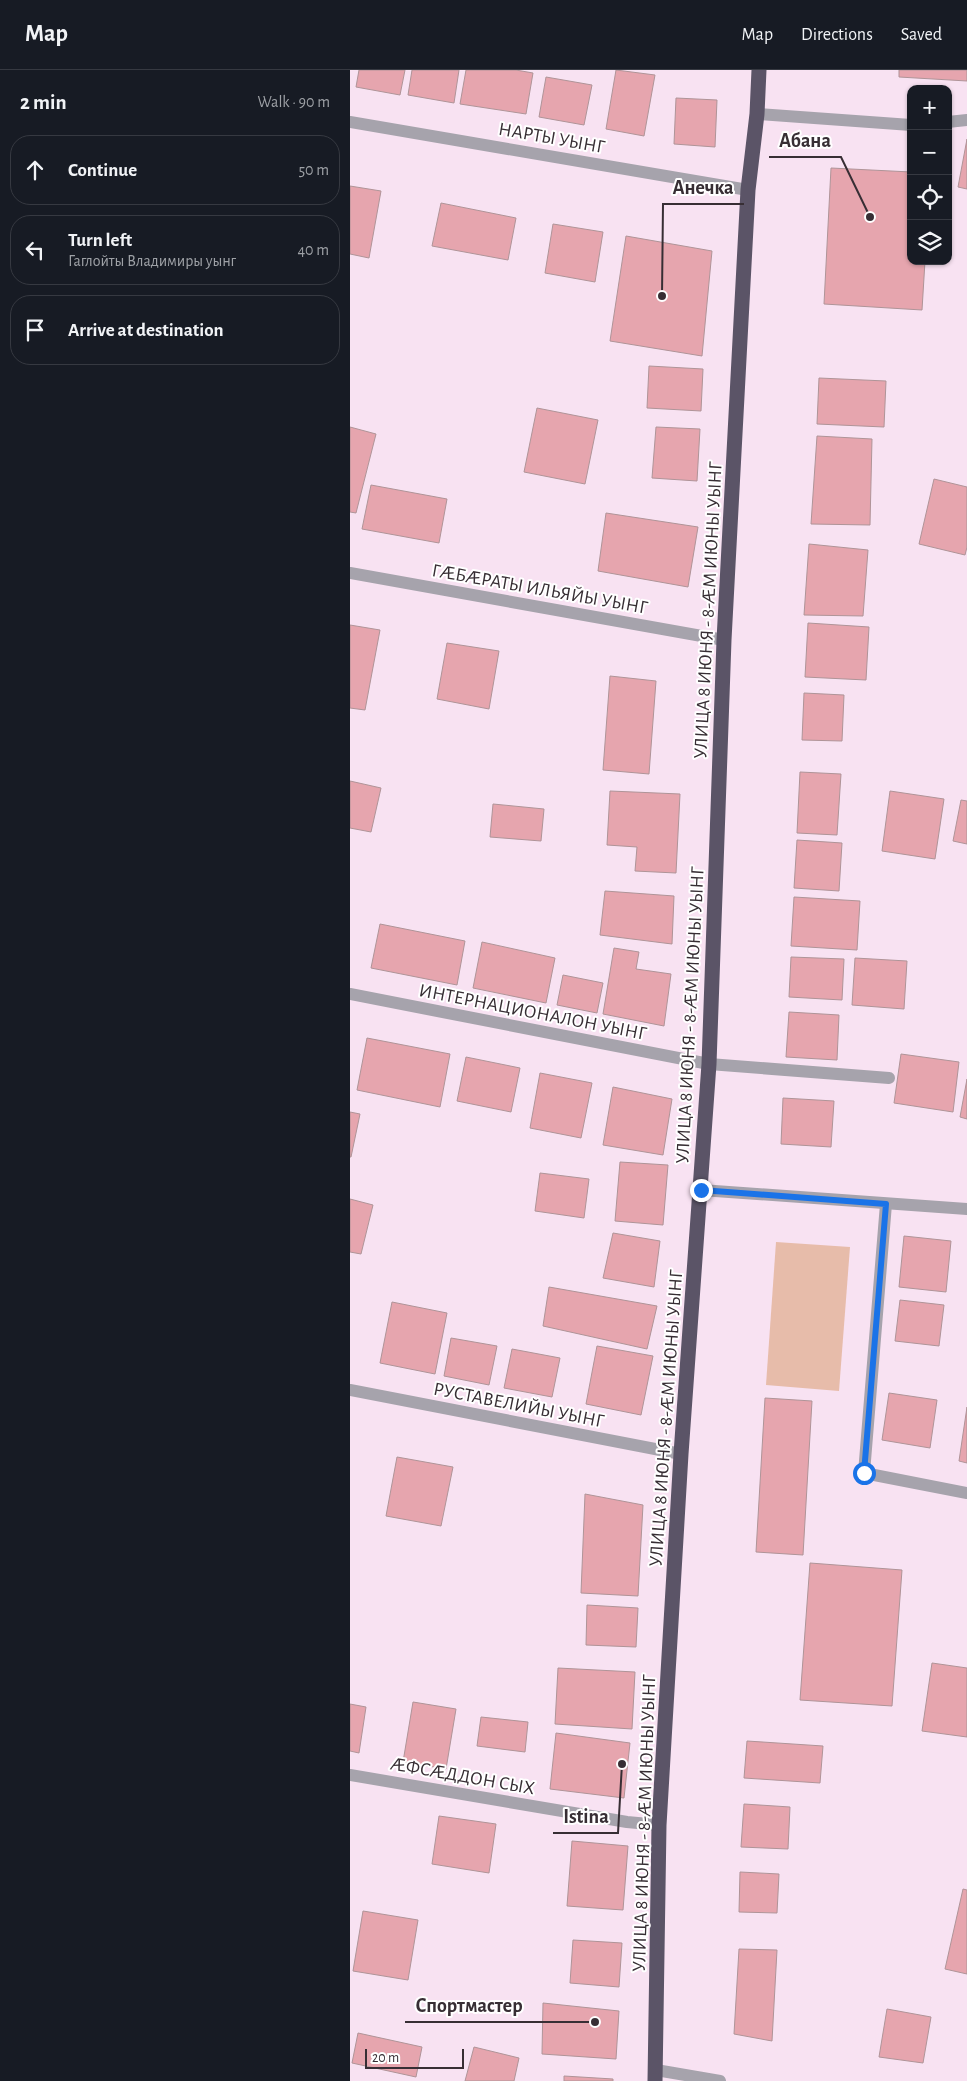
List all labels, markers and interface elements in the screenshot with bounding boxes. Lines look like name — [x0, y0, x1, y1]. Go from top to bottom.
text: Map — [25, 22, 68, 46]
text: Map — [742, 26, 773, 44]
text: Directions — [801, 26, 873, 44]
text: Saved — [901, 26, 942, 44]
map controls — [907, 85, 952, 265]
button: + — [907, 85, 952, 130]
text: 2 min — [20, 92, 67, 113]
text: Walk · 90 m — [258, 94, 330, 110]
street label: НАРТЫ УЫНГ — [497, 120, 607, 157]
callout: Абана — [769, 122, 841, 157]
button: − — [907, 130, 952, 175]
text: Абана — [779, 131, 831, 151]
icon: ahead — [21, 156, 49, 184]
text: Continue — [68, 161, 137, 180]
text: 50 m — [298, 162, 329, 178]
callout: Анечка — [663, 169, 744, 204]
button: locate — [907, 175, 952, 220]
text: Анечка — [672, 178, 734, 198]
button: layers — [907, 220, 952, 265]
text: Turn left — [68, 231, 132, 250]
icon: left — [21, 236, 49, 264]
text: 40 m — [297, 242, 329, 258]
text: Гаглойты Владимиры уынг — [68, 253, 236, 269]
icon: arrive — [21, 316, 49, 344]
text: Arrive at destination — [68, 321, 224, 340]
street label: УЛИЦА 8 ИЮНЯ - 8-ӔМ ИЮНЫ УЫНГ — [691, 461, 726, 759]
street label: ГÆБÆРАТЫ ИЛЬЯЙЫ УЫНГ — [430, 560, 650, 618]
street label: УЛИЦА 8 ИЮНЯ - 8-ӔМ ИЮНЫ УЫНГ — [673, 866, 708, 1164]
street label: ИНТЕРНАЦИОНАЛОН УЫНГ — [417, 981, 649, 1044]
route end — [690, 1179, 713, 1202]
street label: УЛИЦА 8 ИЮНЯ - 8-ӔМ ИЮНЫ УЫНГ — [647, 1269, 686, 1567]
street label: РУСТАВЕЛИЙЫ УЫНГ — [432, 1379, 606, 1431]
route start — [853, 1462, 876, 1485]
street label: УЛИЦА 8 ИЮНЯ - 8-ӔМ ИЮНЫ УЫНГ — [630, 1674, 659, 1972]
street label: ÆФСÆДДОН СЫХ — [388, 1754, 536, 1798]
callout: Istina — [553, 1798, 618, 1833]
text: Istina — [563, 1807, 609, 1827]
callout: Спортмастер — [405, 1987, 533, 2022]
text: Спортмастер — [415, 1996, 523, 2016]
scale bar — [365, 2046, 464, 2069]
text: 20 m — [372, 2051, 399, 2065]

